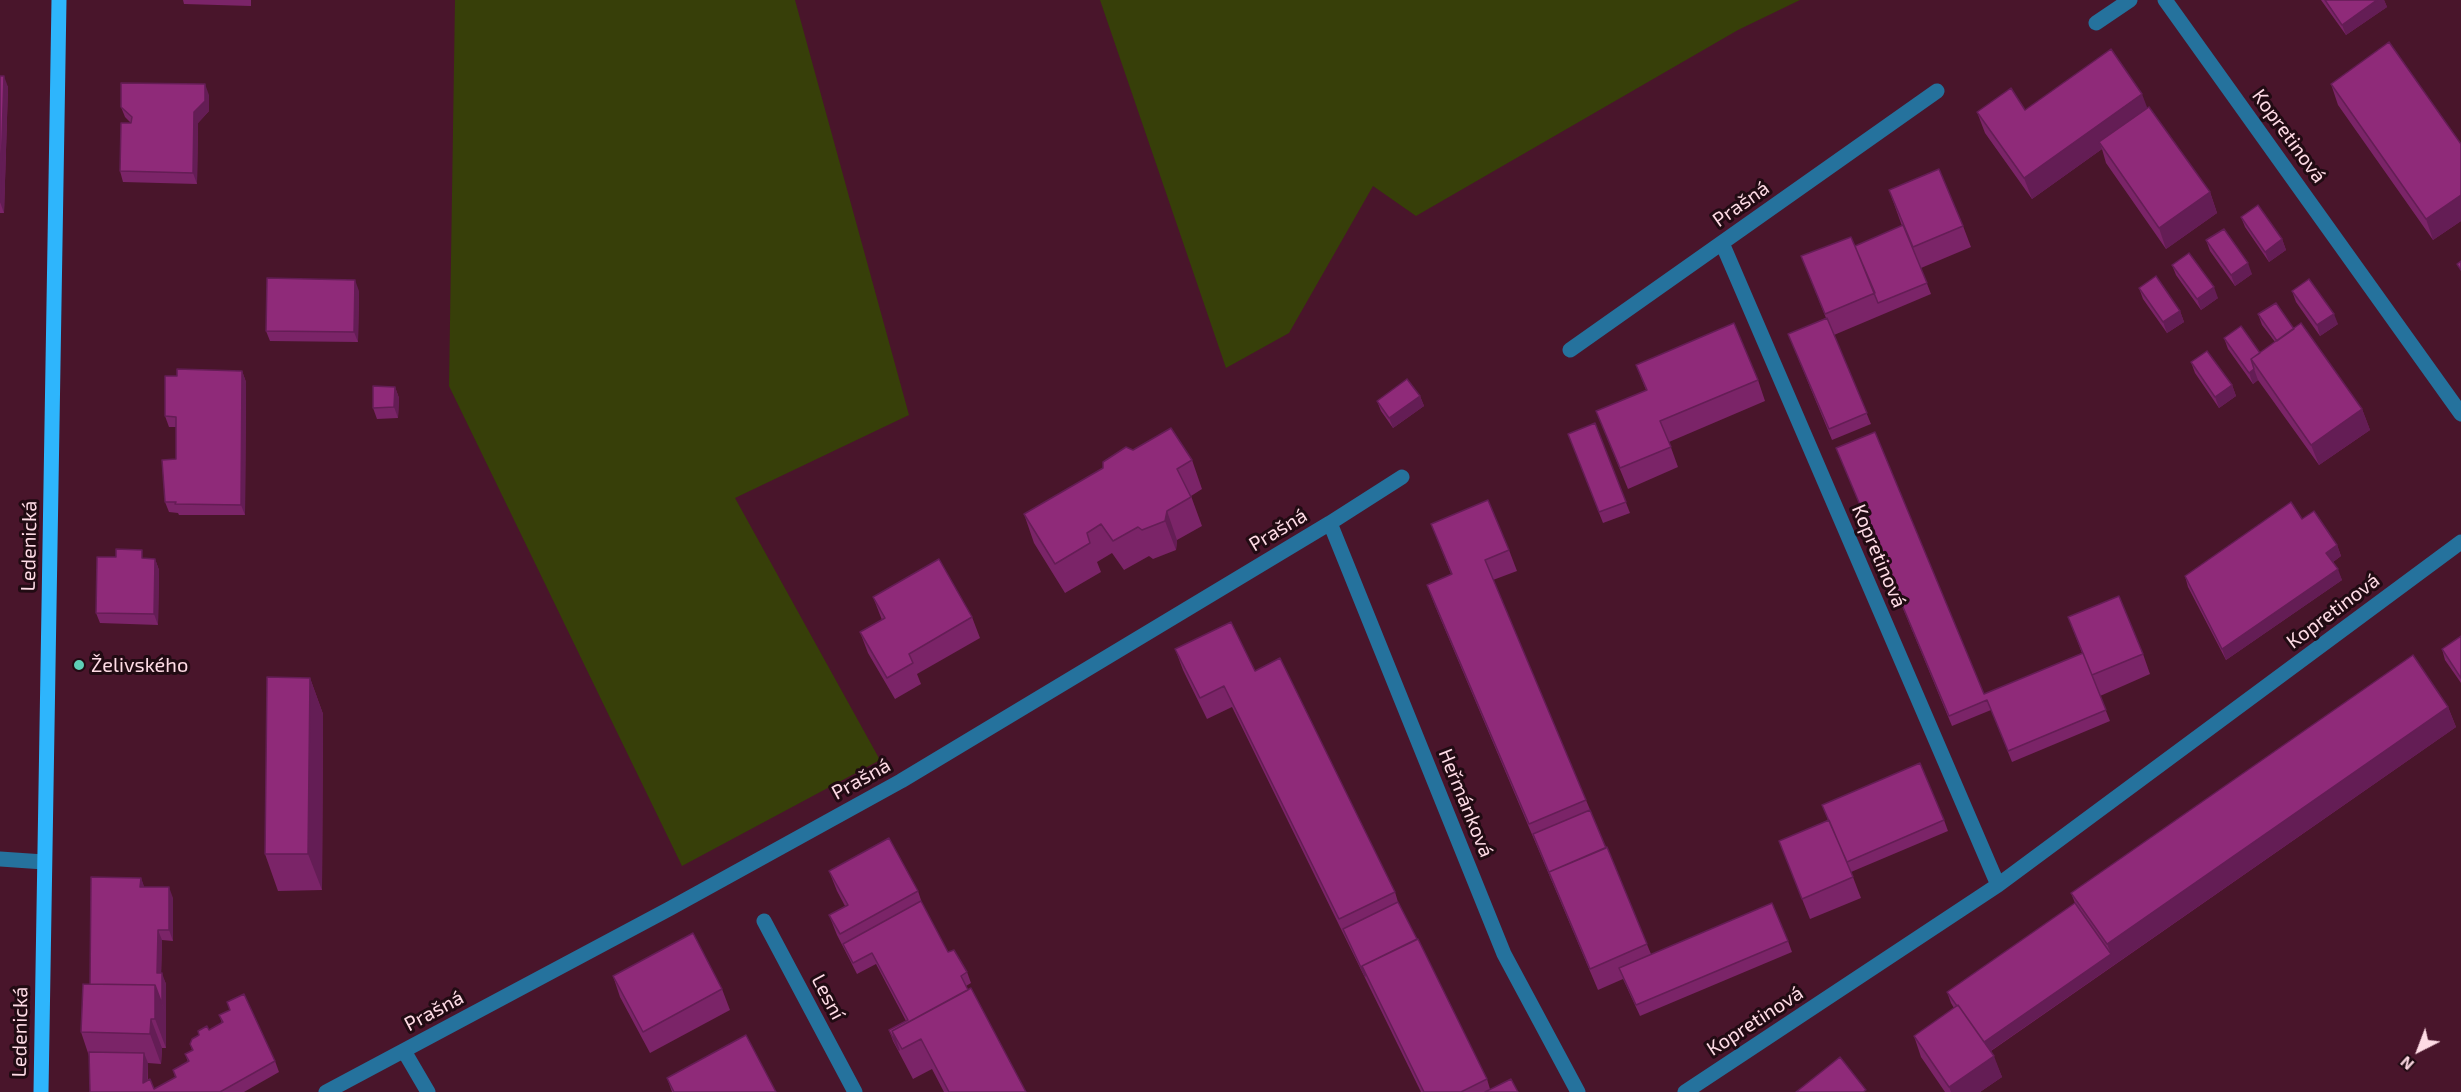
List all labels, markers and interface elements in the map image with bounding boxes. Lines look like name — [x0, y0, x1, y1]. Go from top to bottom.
street label: Kopretinová — [2247, 84, 2331, 188]
street label: Prašná — [1708, 176, 1774, 232]
street label: Ledenická — [16, 500, 42, 592]
street label: Kopretinová — [1846, 501, 1912, 611]
street label: Prašná — [1245, 503, 1311, 557]
street label: Kopretinová — [2282, 568, 2384, 654]
place label: Želivského — [91, 653, 188, 677]
marker: Želivského — [72, 658, 86, 672]
street label: Heřmánková — [1433, 745, 1499, 861]
street label: Prašná — [827, 753, 895, 805]
street label: Lesní — [806, 970, 850, 1024]
street label: Kopretinová — [1702, 981, 1808, 1061]
street label: Prašná — [400, 985, 468, 1037]
street label: Ledenická — [7, 986, 33, 1078]
north arrow — [2389, 1020, 2449, 1080]
text: N — [2396, 1053, 2417, 1075]

